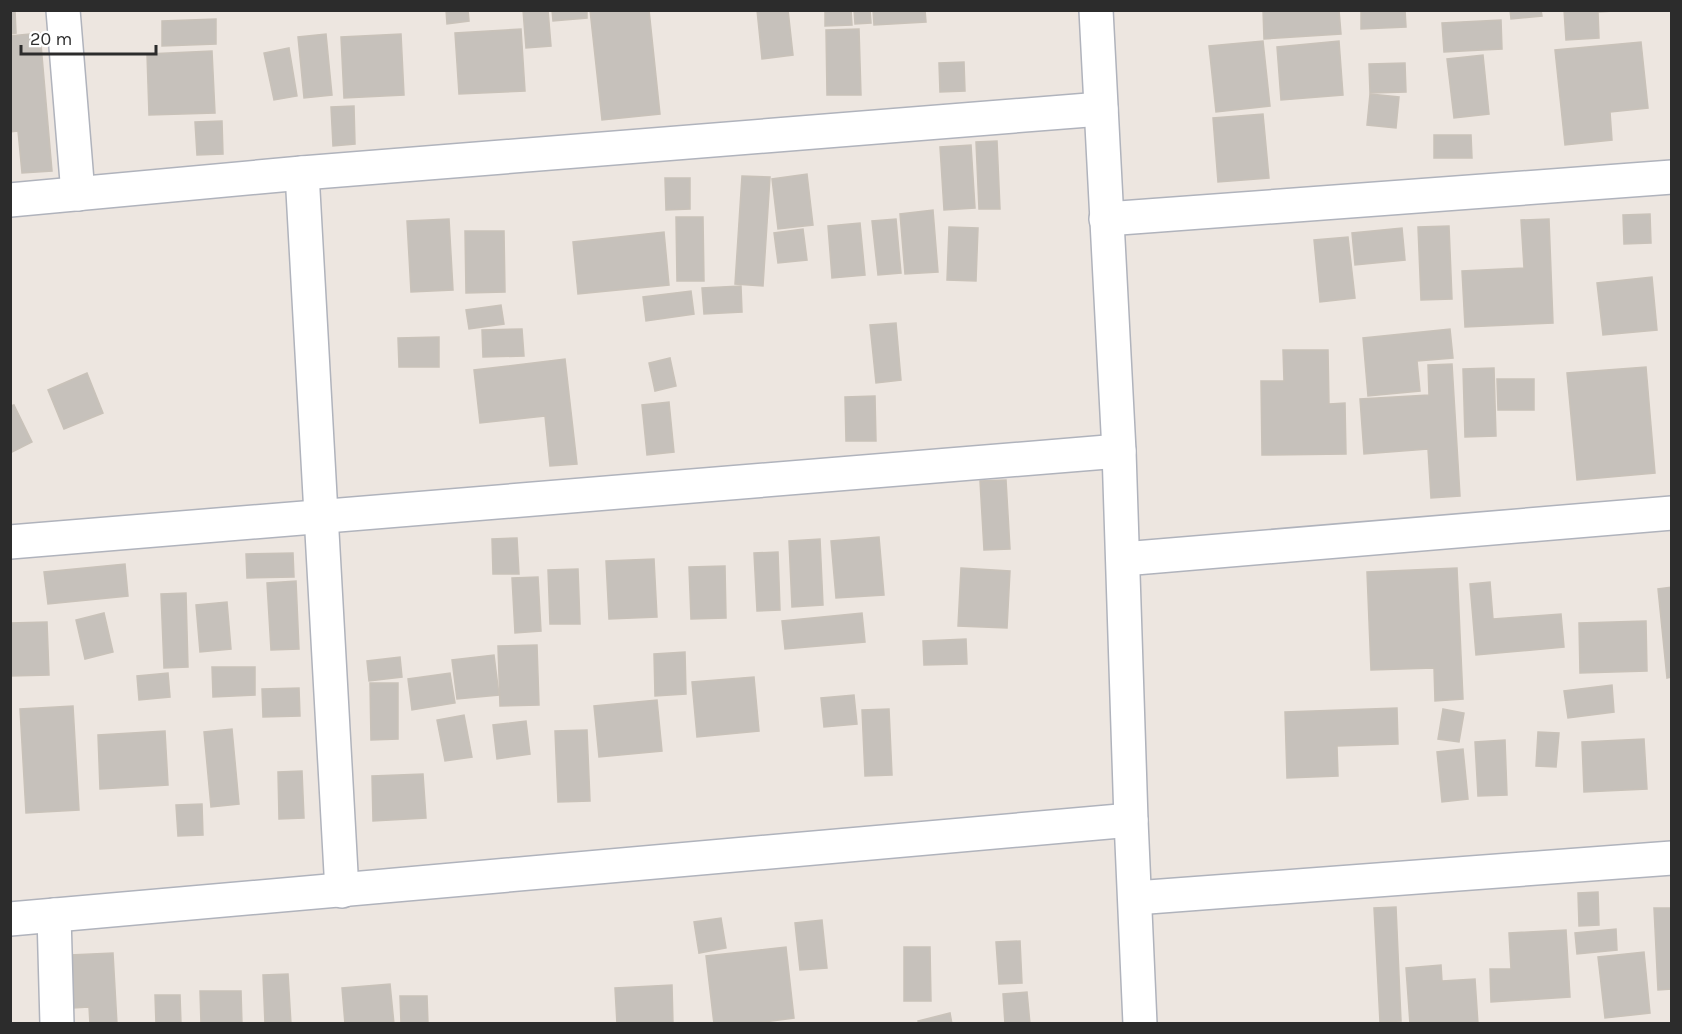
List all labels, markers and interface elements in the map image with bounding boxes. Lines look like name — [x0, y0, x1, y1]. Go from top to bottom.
scale bar — [21, 18, 156, 56]
text: 20 m — [30, 28, 72, 50]

